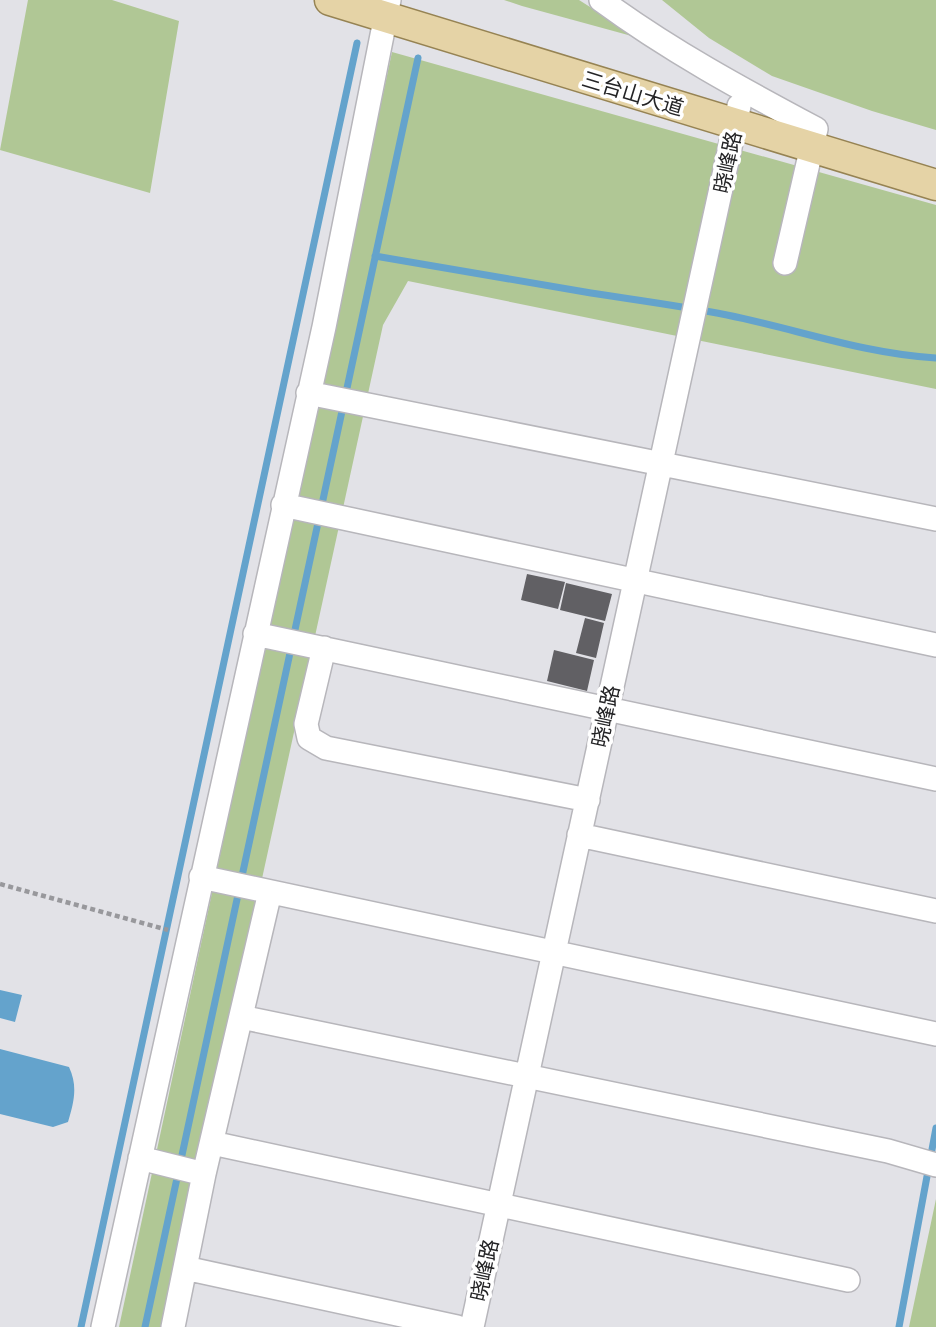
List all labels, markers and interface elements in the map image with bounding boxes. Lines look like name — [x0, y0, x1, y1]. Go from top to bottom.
street label: 三台山大道 — [579, 66, 687, 120]
street label: 晓峰路 — [709, 129, 745, 195]
street label: 晓峰路 — [587, 683, 623, 749]
street label: 晓峰路 — [466, 1237, 502, 1303]

